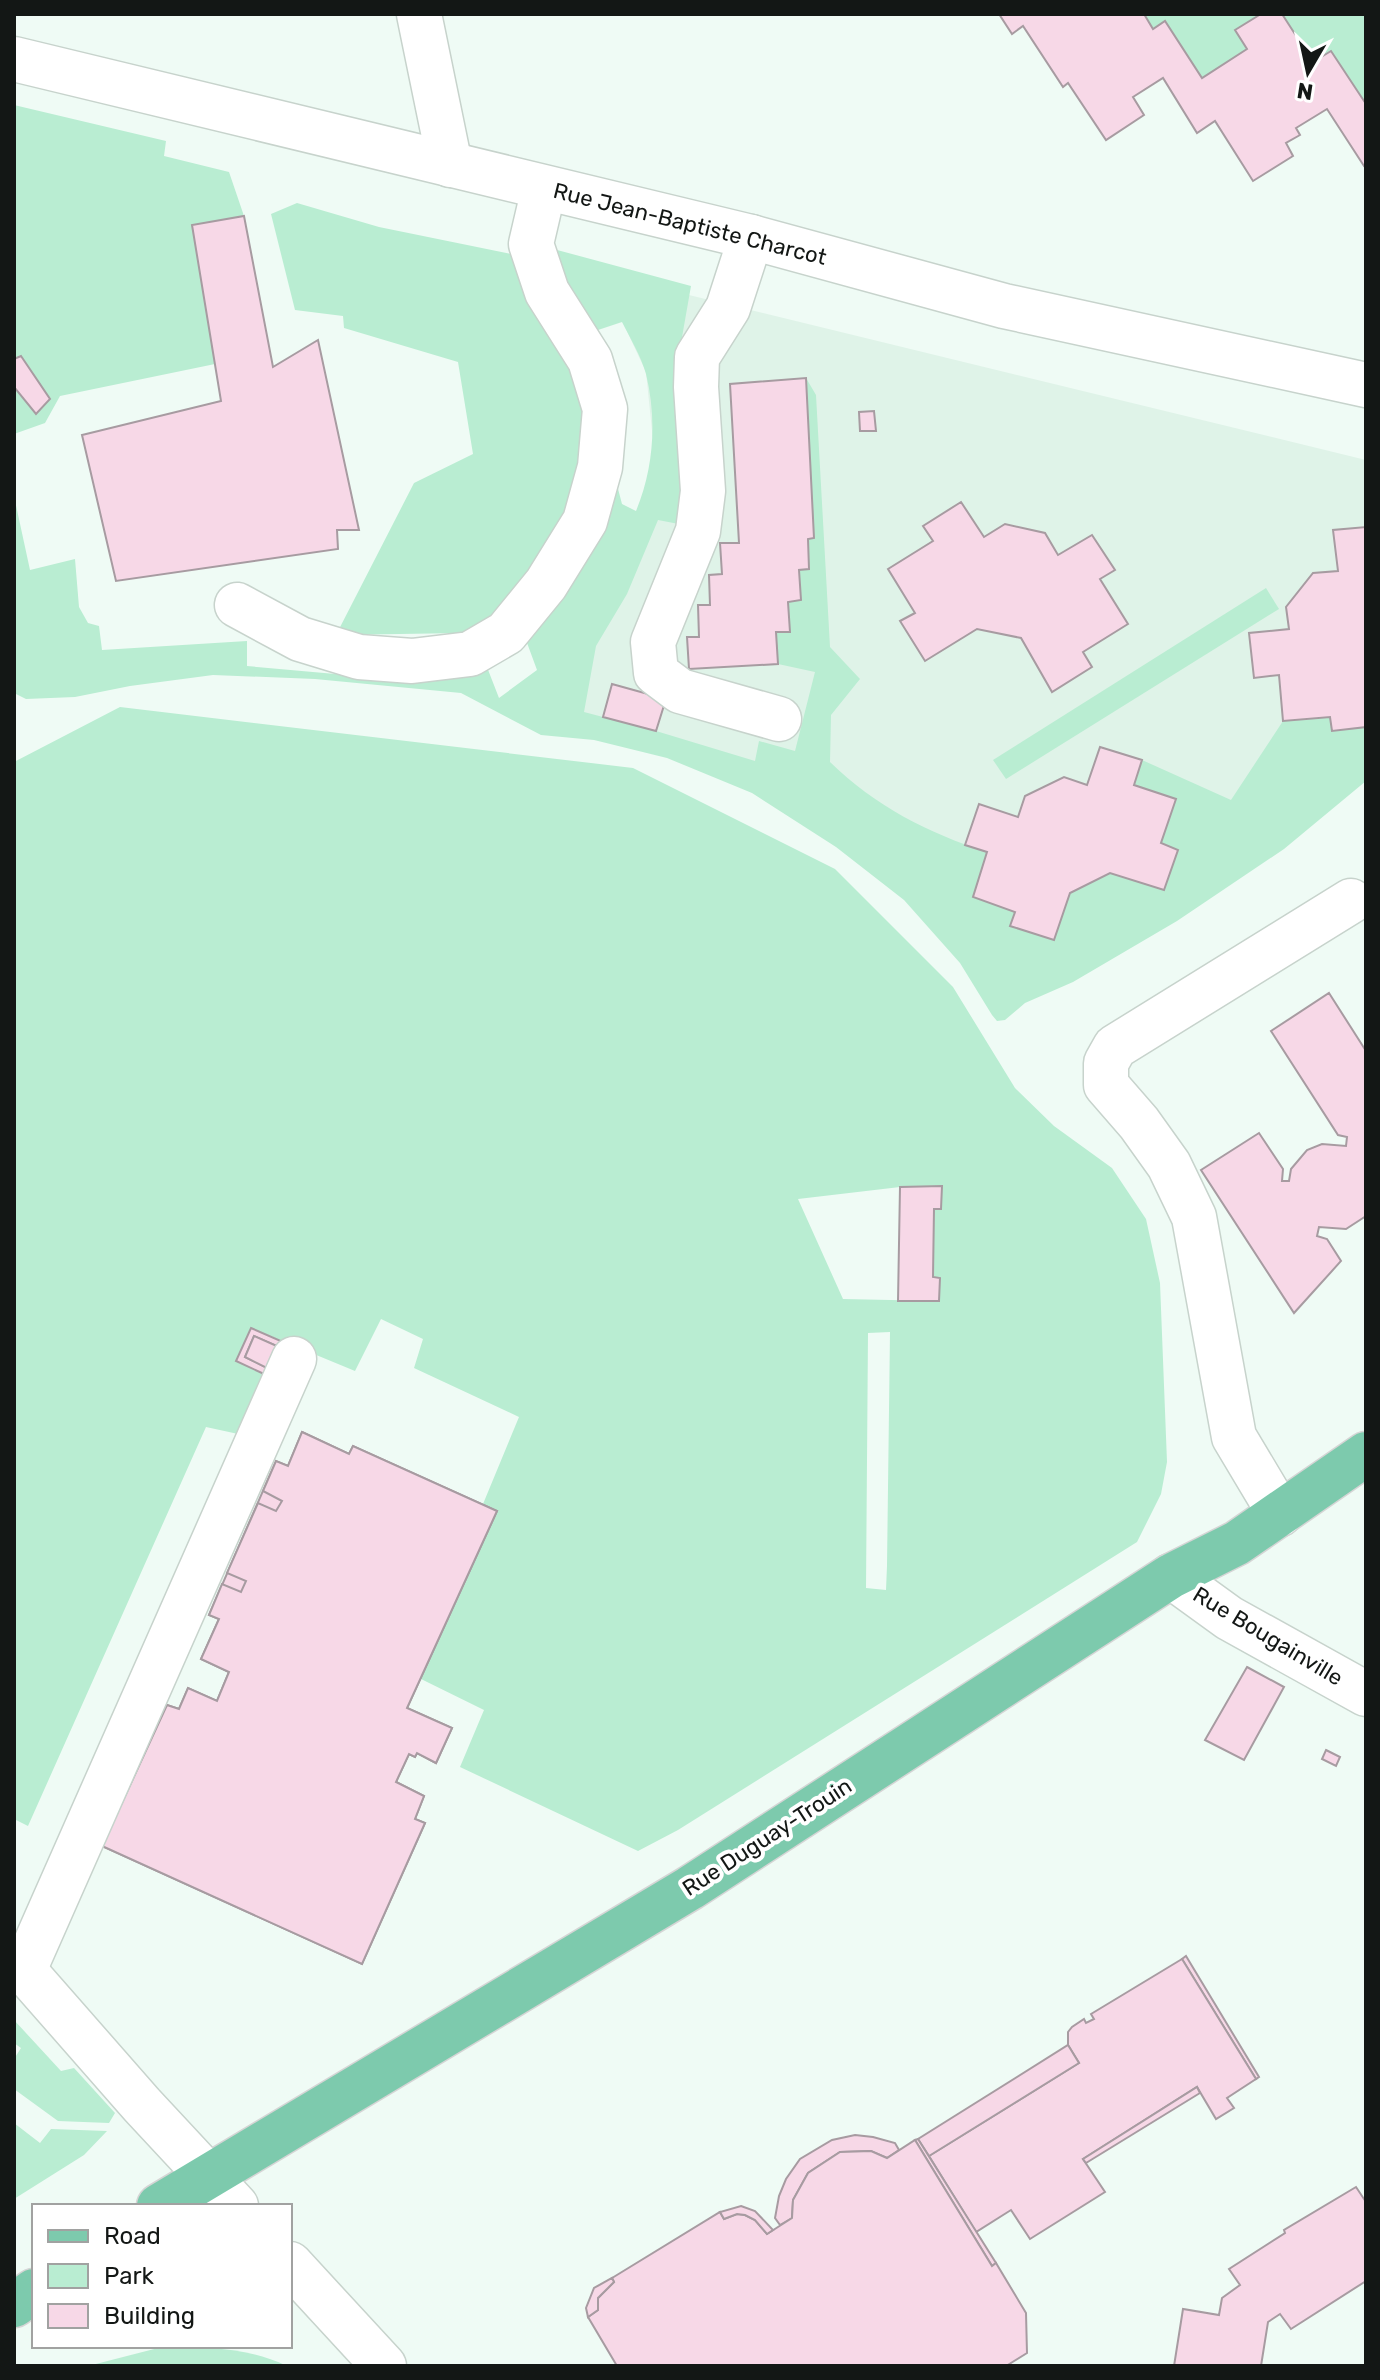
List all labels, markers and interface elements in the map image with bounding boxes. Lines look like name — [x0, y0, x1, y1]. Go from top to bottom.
north arrow — [1268, 32, 1348, 112]
text: N — [1295, 77, 1315, 106]
street label: Rue Jean-Baptiste Charcot — [551, 177, 830, 271]
street label: Rue Bougainville — [1188, 1581, 1348, 1691]
street label: Rue Duguay-Trouin — [677, 1772, 857, 1902]
legend — [32, 2204, 292, 2348]
text: Road — [104, 2222, 161, 2250]
text: Park — [104, 2262, 155, 2290]
text: Building — [104, 2302, 195, 2330]

